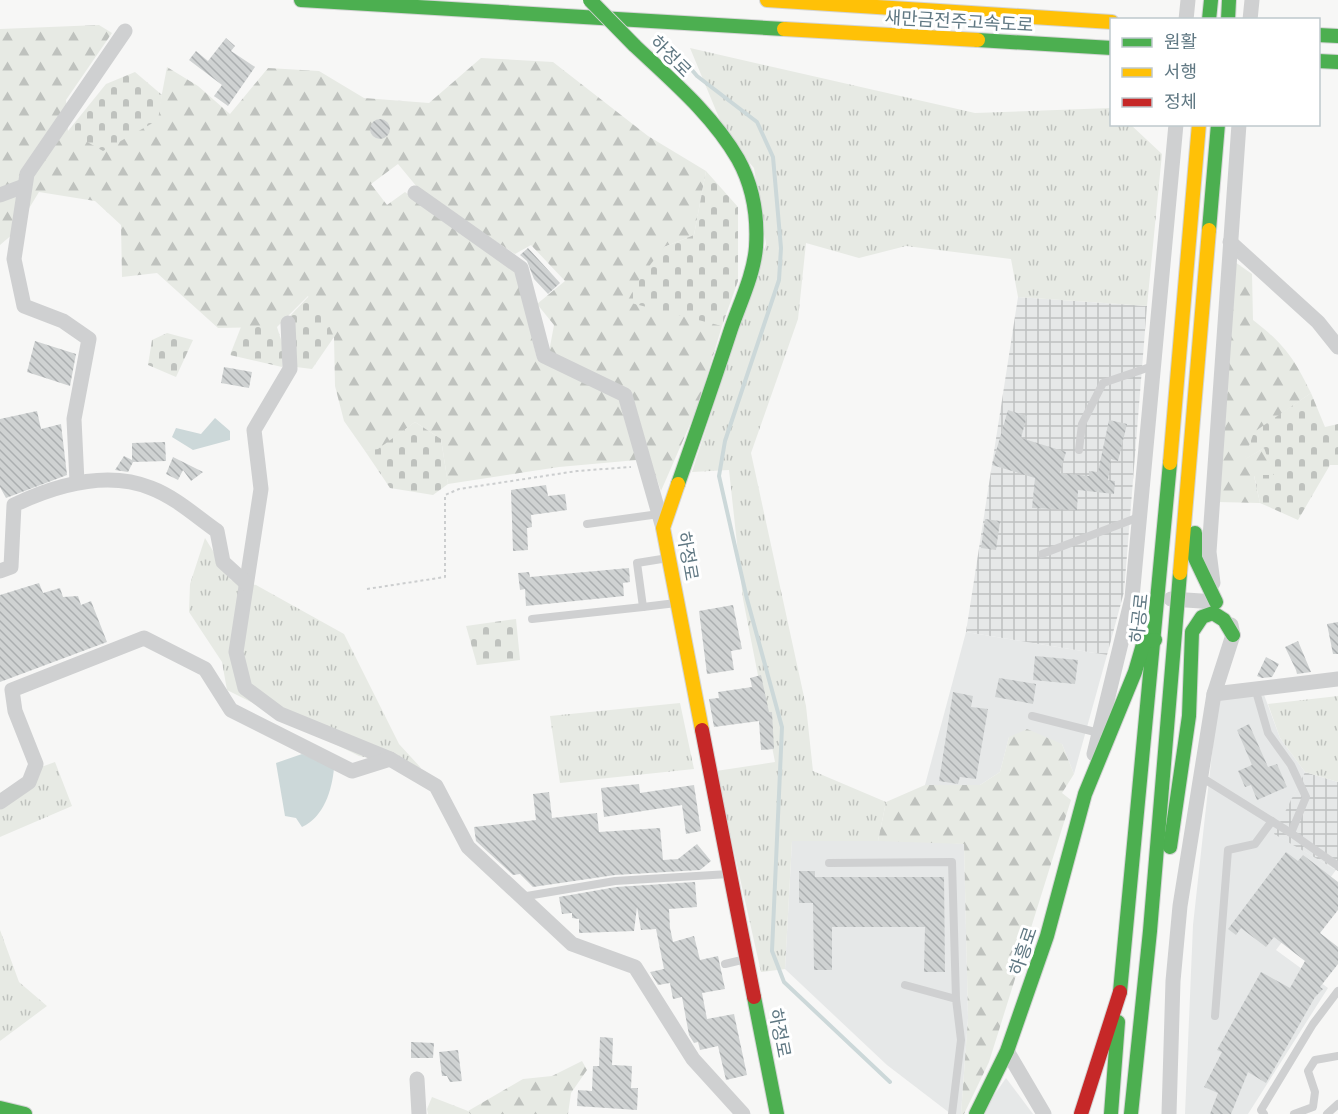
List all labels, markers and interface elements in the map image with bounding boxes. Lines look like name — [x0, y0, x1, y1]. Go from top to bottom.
street label: 새만금전주고속도로 — [884, 6, 1034, 36]
legend — [1110, 18, 1320, 126]
street label: 하정로 — [645, 30, 697, 82]
text: 원활 — [1164, 30, 1197, 53]
text: 서행 — [1164, 60, 1197, 83]
text: 정체 — [1164, 90, 1197, 113]
street label: 하정로 — [672, 530, 704, 582]
street label: 하공로 — [1125, 592, 1153, 644]
street label: 하흥로 — [1004, 924, 1042, 978]
street label: 하정로 — [764, 1006, 796, 1060]

